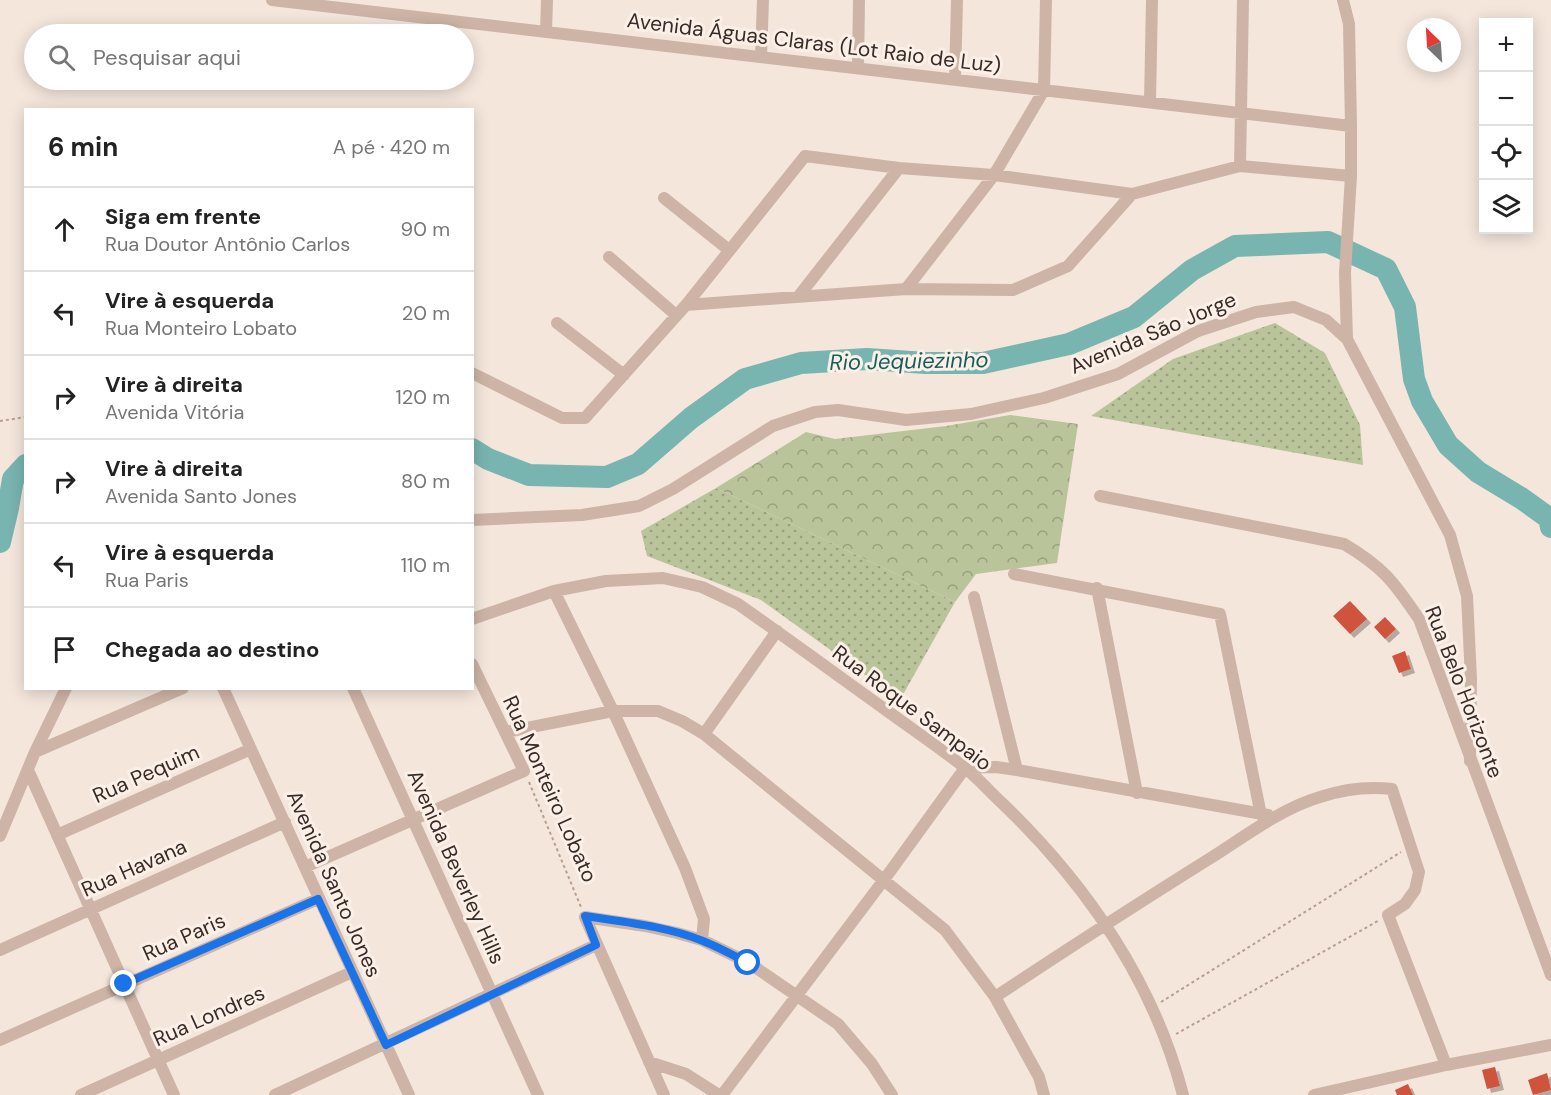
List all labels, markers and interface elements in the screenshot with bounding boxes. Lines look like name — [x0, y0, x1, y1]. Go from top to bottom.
street label: Avenida Águas Claras (Lot Raio de Luz) — [625, 6, 1003, 80]
north arrow — [1407, 18, 1461, 72]
map controls — [1479, 18, 1533, 234]
button: + — [1479, 18, 1533, 72]
search box — [24, 24, 474, 90]
icon: search — [45, 41, 78, 74]
text: Pesquisar aqui — [93, 43, 241, 72]
button: − — [1479, 72, 1533, 126]
button: locate — [1479, 126, 1533, 180]
text: 6 min — [48, 130, 118, 164]
text: A pé · 420 m — [333, 134, 450, 160]
button: layers — [1479, 180, 1533, 234]
text: Siga em frente — [105, 202, 261, 231]
icon: ahead — [48, 213, 81, 246]
text: 90 m — [401, 216, 450, 242]
text: Rua Doutor Antônio Carlos — [105, 231, 350, 257]
street label: Avenida São Jorge — [1066, 285, 1240, 381]
text: Vire à esquerda — [105, 286, 274, 315]
icon: left — [48, 297, 81, 330]
text: 20 m — [402, 300, 450, 326]
text: Rua Monteiro Lobato — [105, 315, 297, 341]
water label: Rio Jequiezinho — [829, 345, 989, 377]
text: Vire à direita — [105, 370, 243, 399]
icon: right — [48, 381, 81, 414]
text: 120 m — [396, 384, 450, 410]
text: Avenida Vitória — [105, 399, 244, 425]
text: Vire à direita — [105, 454, 243, 483]
icon: right — [48, 465, 81, 498]
text: 80 m — [401, 468, 450, 494]
text: Avenida Santo Jones — [105, 483, 297, 509]
text: Vire à esquerda — [105, 538, 274, 567]
icon: left — [48, 549, 81, 582]
text: 110 m — [401, 552, 450, 578]
text: Rua Paris — [105, 567, 189, 593]
street label: Rua Belo Horizonte — [1418, 602, 1510, 782]
icon: arrive — [48, 633, 81, 666]
text: Chegada ao destino — [105, 635, 319, 664]
street label: Rua Roque Sampaio — [827, 639, 997, 777]
street label: Rua Monteiro Lobato — [496, 691, 604, 887]
street label: Rua Pequim — [88, 738, 204, 810]
street label: Avenida Beverley Hills — [401, 766, 511, 968]
street label: Avenida Santo Jones — [280, 786, 388, 982]
street label: Rua Havana — [77, 832, 191, 904]
street label: Rua Paris — [138, 906, 230, 968]
route start — [734, 949, 760, 975]
route end — [110, 970, 136, 996]
street label: Rua Londres — [149, 979, 269, 1053]

